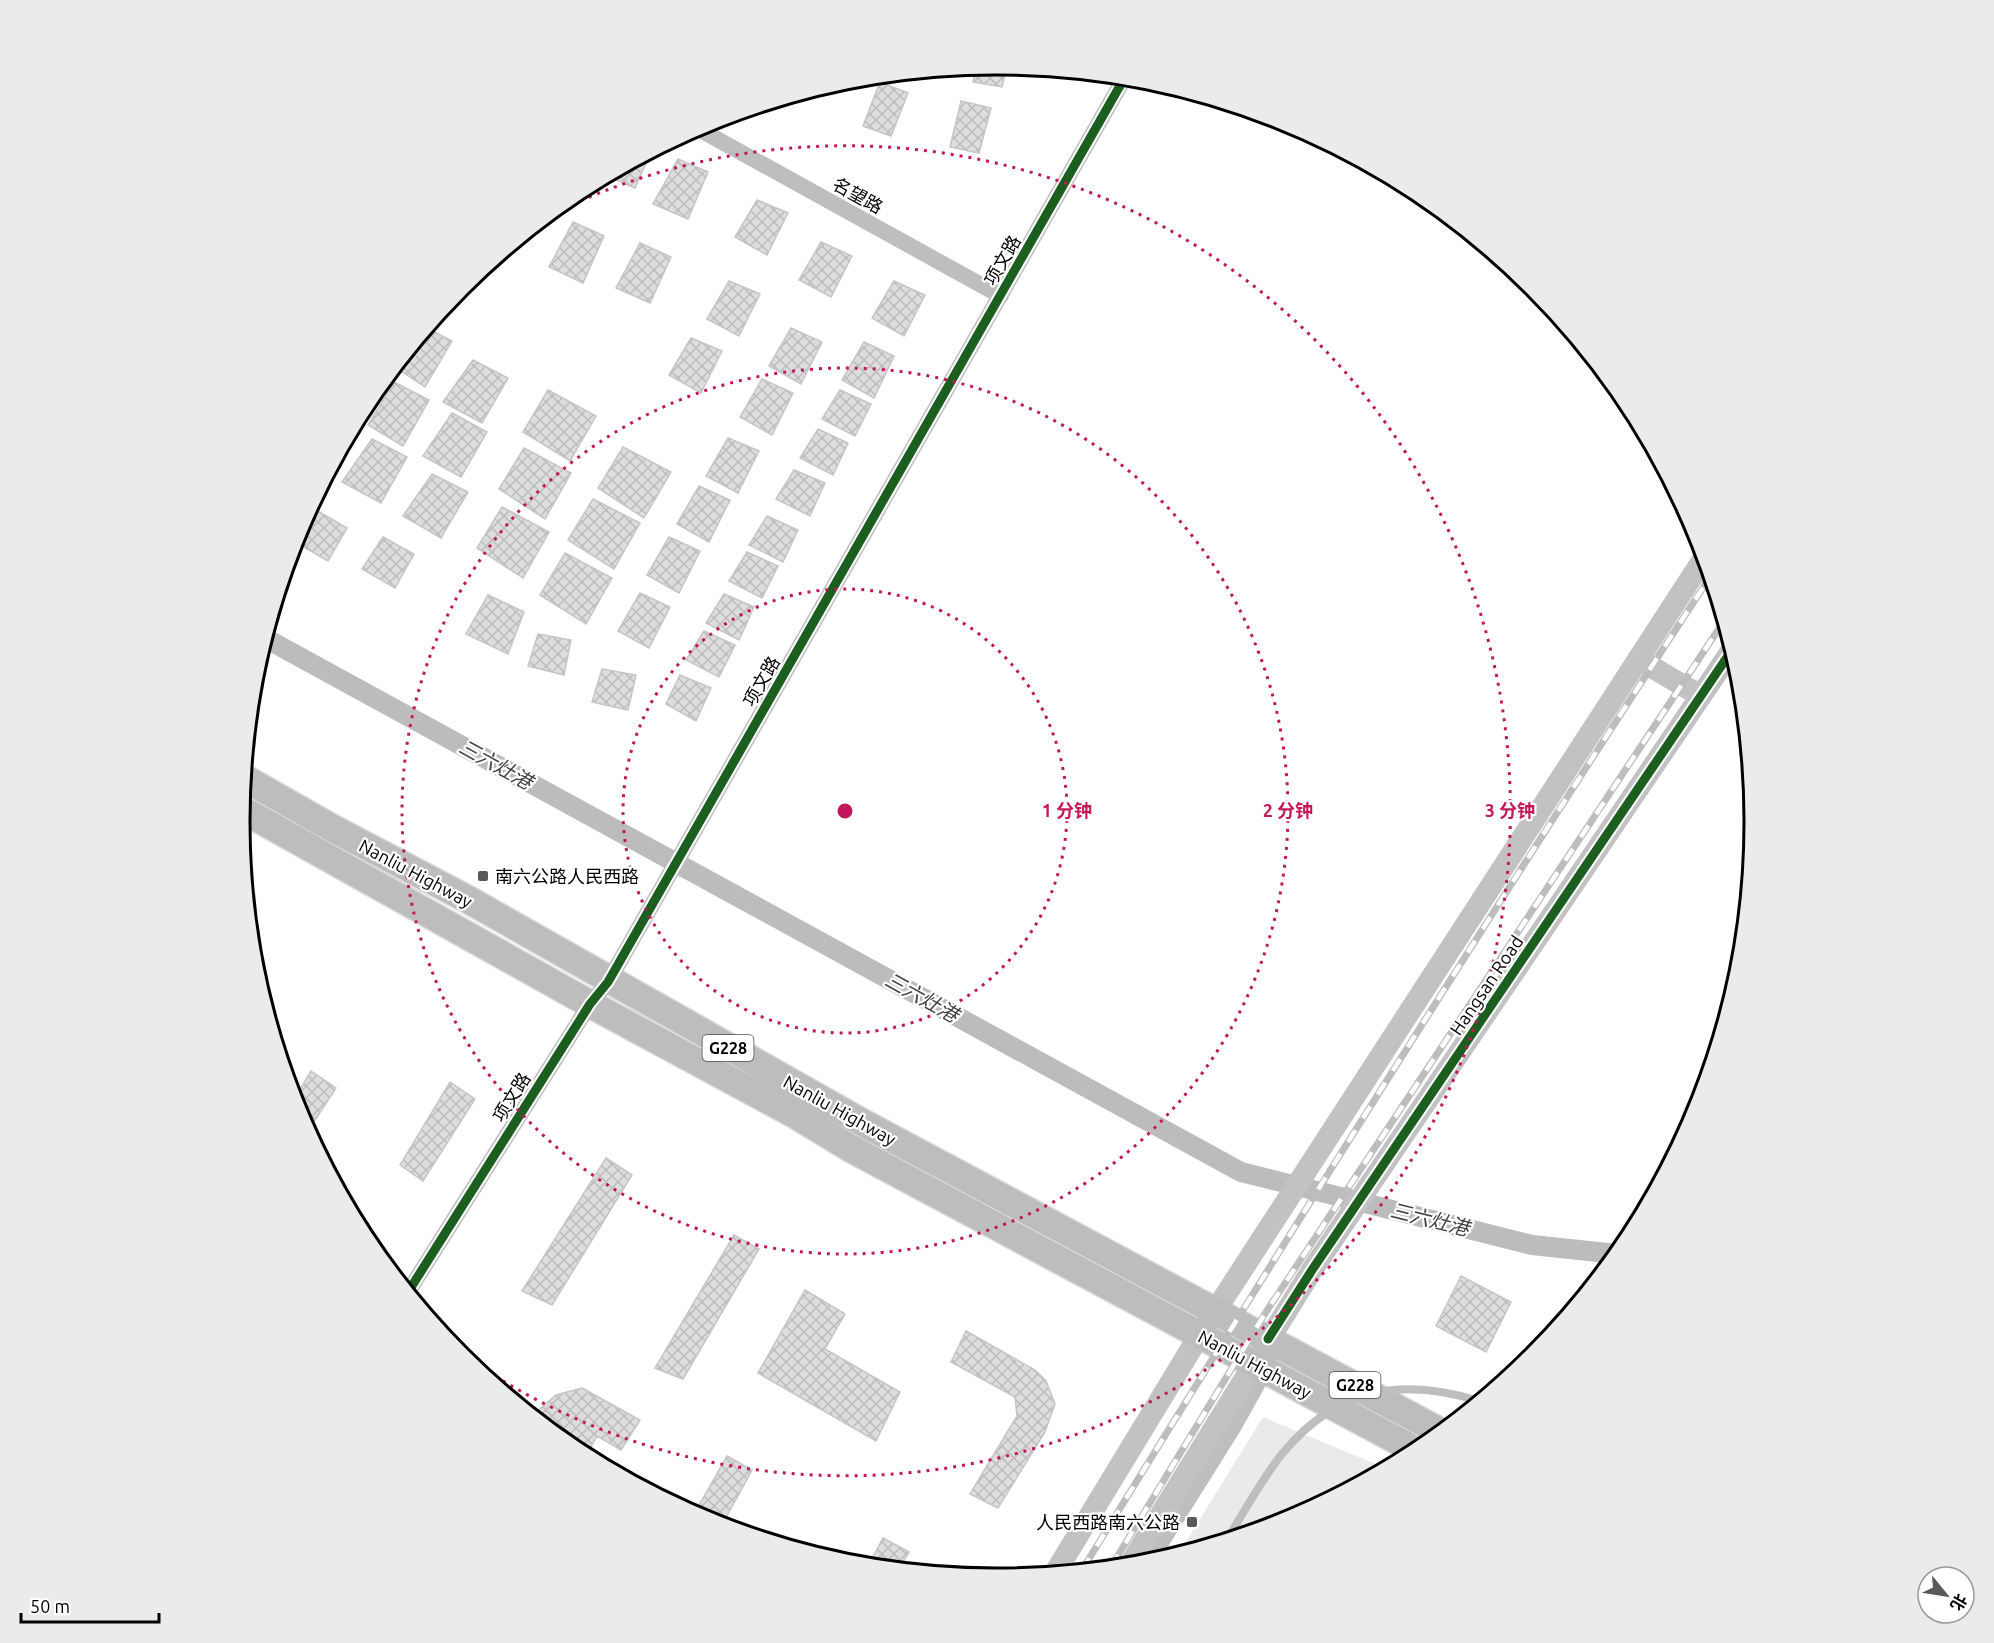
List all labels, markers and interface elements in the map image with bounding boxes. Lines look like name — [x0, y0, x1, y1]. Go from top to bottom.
street label: 名望路 — [830, 173, 886, 217]
street label: 项文路 — [980, 232, 1024, 288]
street label: 项文路 — [739, 653, 783, 709]
water label: 三六灶港 — [455, 735, 539, 795]
text: 1 分钟 — [1042, 800, 1092, 820]
text: 2 分钟 — [1263, 800, 1313, 820]
text: 3 分钟 — [1485, 800, 1535, 820]
centre of rings — [835, 801, 855, 821]
street label: Nanliu Highway — [356, 835, 476, 911]
place label: 南六公路人民西路 — [495, 866, 639, 886]
marker: 南六公路人民西路 — [476, 869, 490, 883]
street label: Hangsan Road — [1445, 932, 1527, 1038]
water label: 三六灶港 — [881, 968, 965, 1028]
road number: G228 — [702, 1035, 754, 1061]
street label: 项文路 — [488, 1069, 534, 1125]
street label: Nanliu Highway — [780, 1071, 900, 1149]
water label: 三六灶港 — [1388, 1198, 1475, 1241]
street label: Nanliu Highway — [1195, 1326, 1315, 1402]
road number: G228 — [1330, 1372, 1380, 1398]
place label: 人民西路南六公路 — [1036, 1512, 1180, 1532]
marker: 人民西路南六公路 — [1185, 1515, 1199, 1529]
north arrow — [1916, 1565, 1976, 1625]
scale bar — [21, 1586, 159, 1624]
text: 北 — [1947, 1591, 1971, 1614]
text: 50 m — [30, 1596, 70, 1616]

